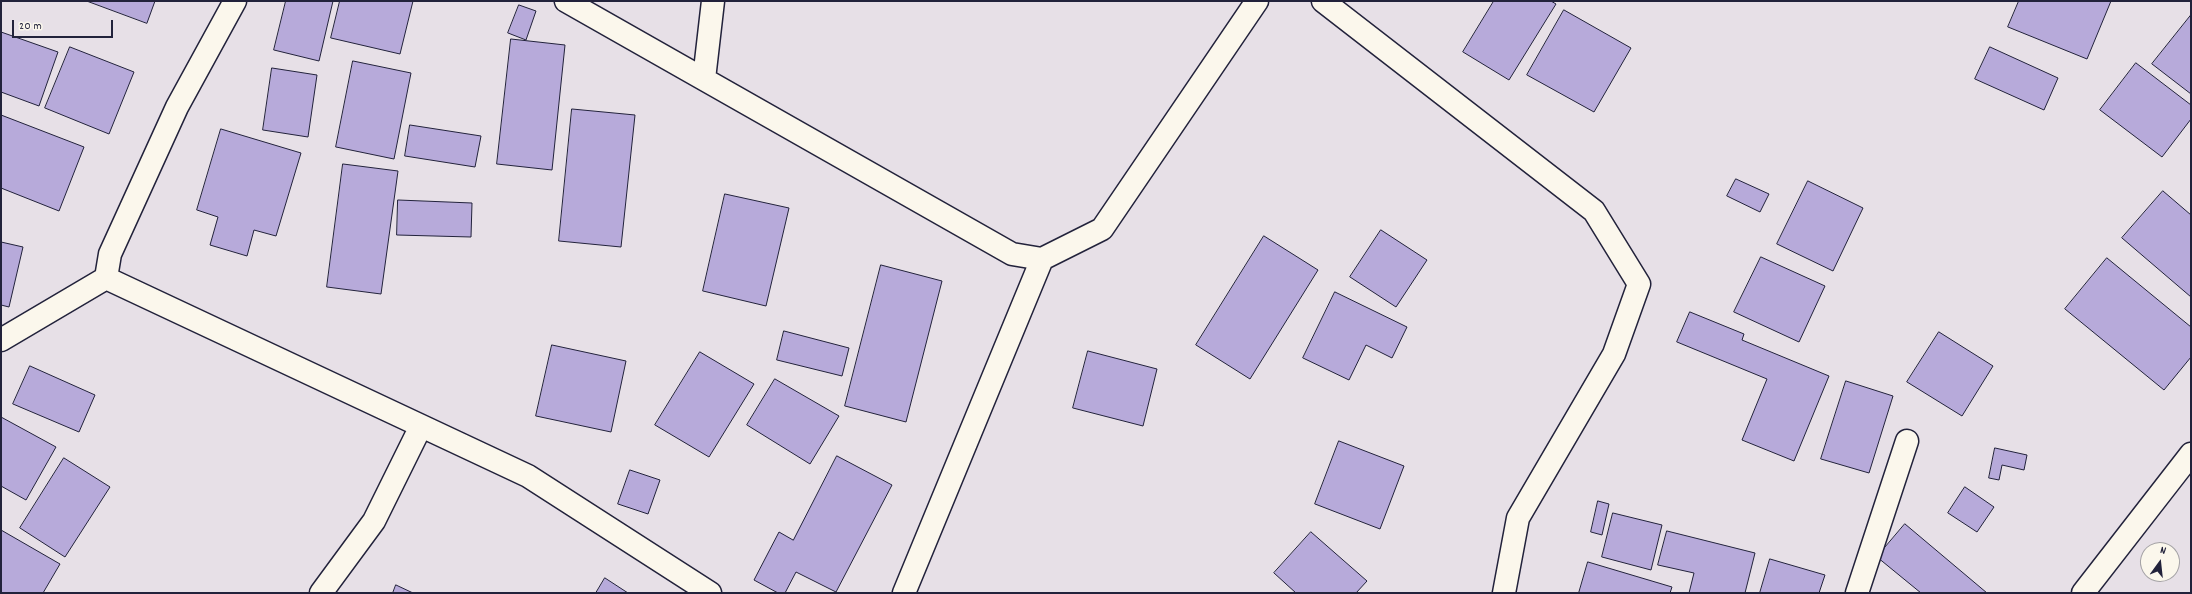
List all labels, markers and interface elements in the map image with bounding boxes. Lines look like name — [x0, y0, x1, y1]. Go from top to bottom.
scale bar — [14, 12, 115, 38]
text: 20 m — [19, 18, 42, 35]
north arrow — [2140, 542, 2180, 582]
text: N — [2158, 543, 2168, 560]

